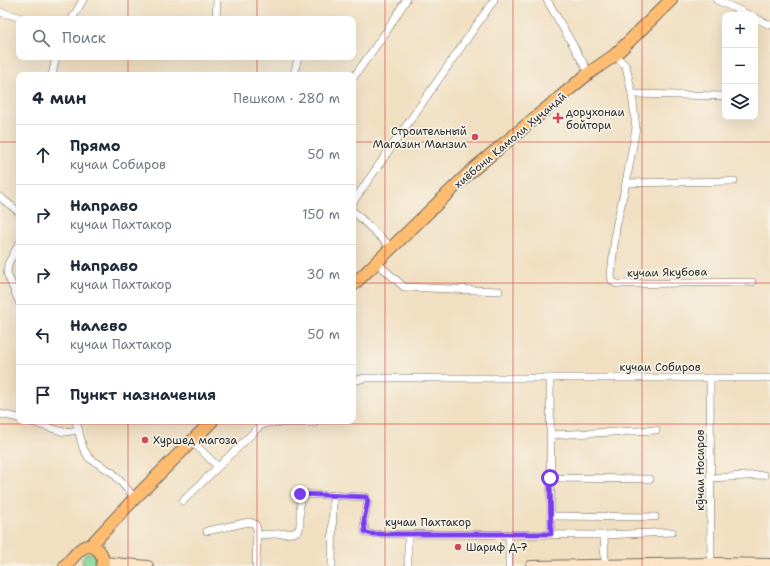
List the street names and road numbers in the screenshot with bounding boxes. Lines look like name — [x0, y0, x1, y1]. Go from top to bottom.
street label: хиёбони Камоли Хуҷандӣ — [451, 89, 570, 192]
street label: кучаи Якубова — [627, 264, 707, 281]
street label: кучаи Собиров — [619, 360, 701, 375]
street label: кӯчаи Носиров — [693, 429, 708, 511]
street label: кучаи Пахтакор — [385, 515, 471, 530]

